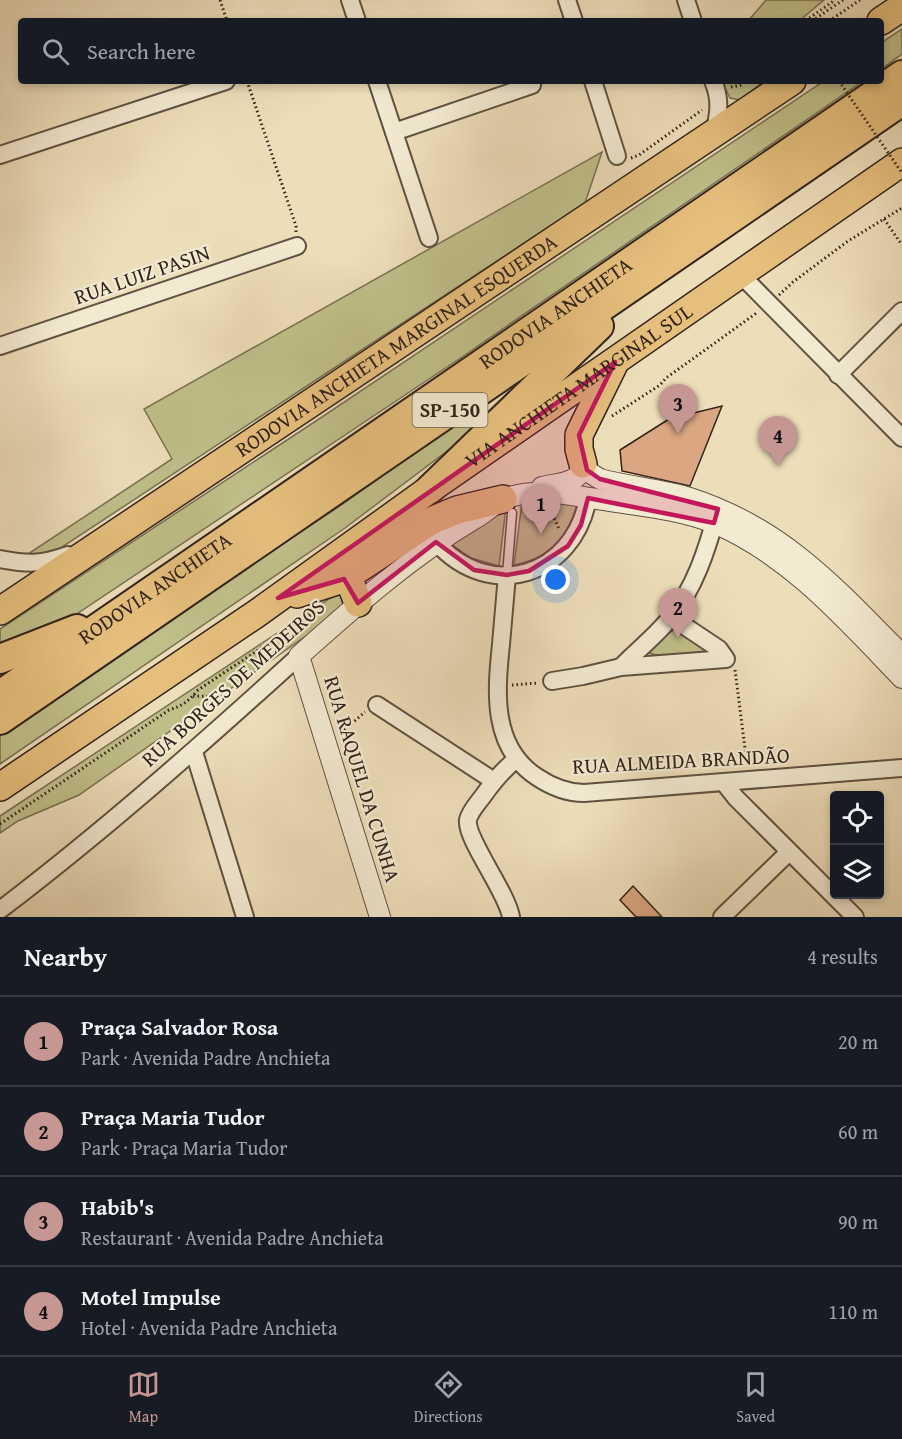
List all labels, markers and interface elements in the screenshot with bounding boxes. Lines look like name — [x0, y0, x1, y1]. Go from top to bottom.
search box — [18, 18, 884, 84]
icon: search — [39, 35, 72, 68]
text: Search here — [87, 35, 196, 67]
street label: RODOVIA ANCHIETA MARGINAL ESQUERDA — [229, 226, 564, 464]
street label: RUA LUIZ PASIN — [70, 237, 214, 312]
street label: RODOVIA ANCHIETA — [472, 249, 638, 376]
street label: VIA ANCHIETA MARGINAL SUL — [458, 296, 699, 476]
pin: 3 — [658, 384, 698, 434]
road number: SP-150 — [412, 393, 488, 427]
pin: 4 — [758, 416, 798, 466]
pin: 1 — [522, 484, 560, 534]
street label: RODOVIA ANCHIETA — [72, 524, 238, 652]
your location — [541, 565, 570, 594]
pin: 2 — [658, 588, 698, 638]
street label: RUA BORGES DE MEDEIROS — [134, 592, 331, 774]
street label: RUA RAQUEL DA CUNHA — [316, 672, 409, 886]
street label: RUA ALMEIDA BRANDÃO — [571, 739, 791, 782]
map controls — [830, 791, 884, 899]
button: locate — [830, 791, 884, 845]
button: layers — [830, 845, 884, 899]
text: Nearby — [24, 937, 107, 976]
text: 4 results — [807, 942, 878, 971]
text: Praça Salvador Rosa — [81, 1011, 278, 1043]
text: 1 — [38, 1027, 49, 1056]
text: 20 m — [838, 1027, 878, 1056]
text: Park · Avenida Padre Anchieta — [81, 1043, 330, 1072]
text: Praça Maria Tudor — [81, 1101, 265, 1133]
text: 2 — [38, 1117, 49, 1146]
text: 60 m — [838, 1117, 878, 1146]
text: Park · Praça Maria Tudor — [81, 1133, 287, 1162]
text: Habib's — [81, 1191, 154, 1223]
text: 3 — [38, 1207, 49, 1236]
text: 90 m — [838, 1207, 878, 1236]
text: Restaurant · Avenida Padre Anchieta — [81, 1223, 384, 1252]
text: Motel Impulse — [81, 1281, 221, 1313]
text: 4 — [38, 1297, 49, 1326]
text: 110 m — [828, 1297, 878, 1326]
text: Hotel · Avenida Padre Anchieta — [81, 1313, 337, 1342]
tab: Map — [127, 1368, 160, 1428]
tab: Directions — [414, 1368, 483, 1428]
tab: Saved — [736, 1368, 775, 1428]

